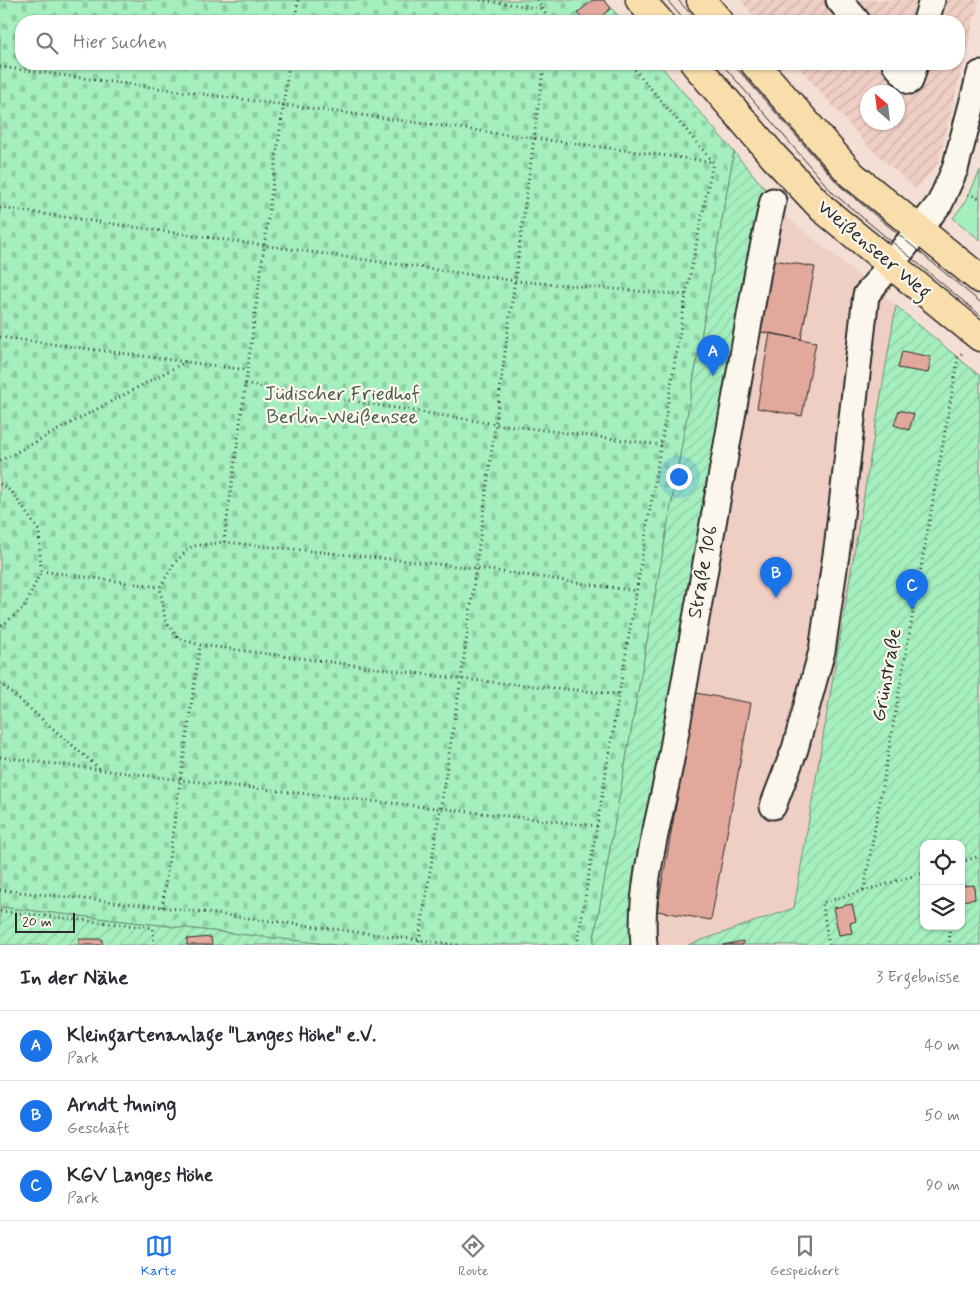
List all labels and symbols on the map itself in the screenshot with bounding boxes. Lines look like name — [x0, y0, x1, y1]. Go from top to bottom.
north arrow — [860, 85, 905, 130]
street label: Weißenseer Weg — [810, 194, 937, 307]
pin: A — [697, 335, 729, 376]
park label: Jüdischer Friedhof Berlin-Weißensee — [264, 381, 420, 431]
your location — [666, 464, 692, 490]
street label: Straße 106 — [682, 523, 724, 621]
pin: B — [760, 557, 792, 598]
pin: C — [896, 569, 928, 610]
street label: Grünstraße — [866, 626, 909, 724]
scale bar — [15, 910, 75, 933]

